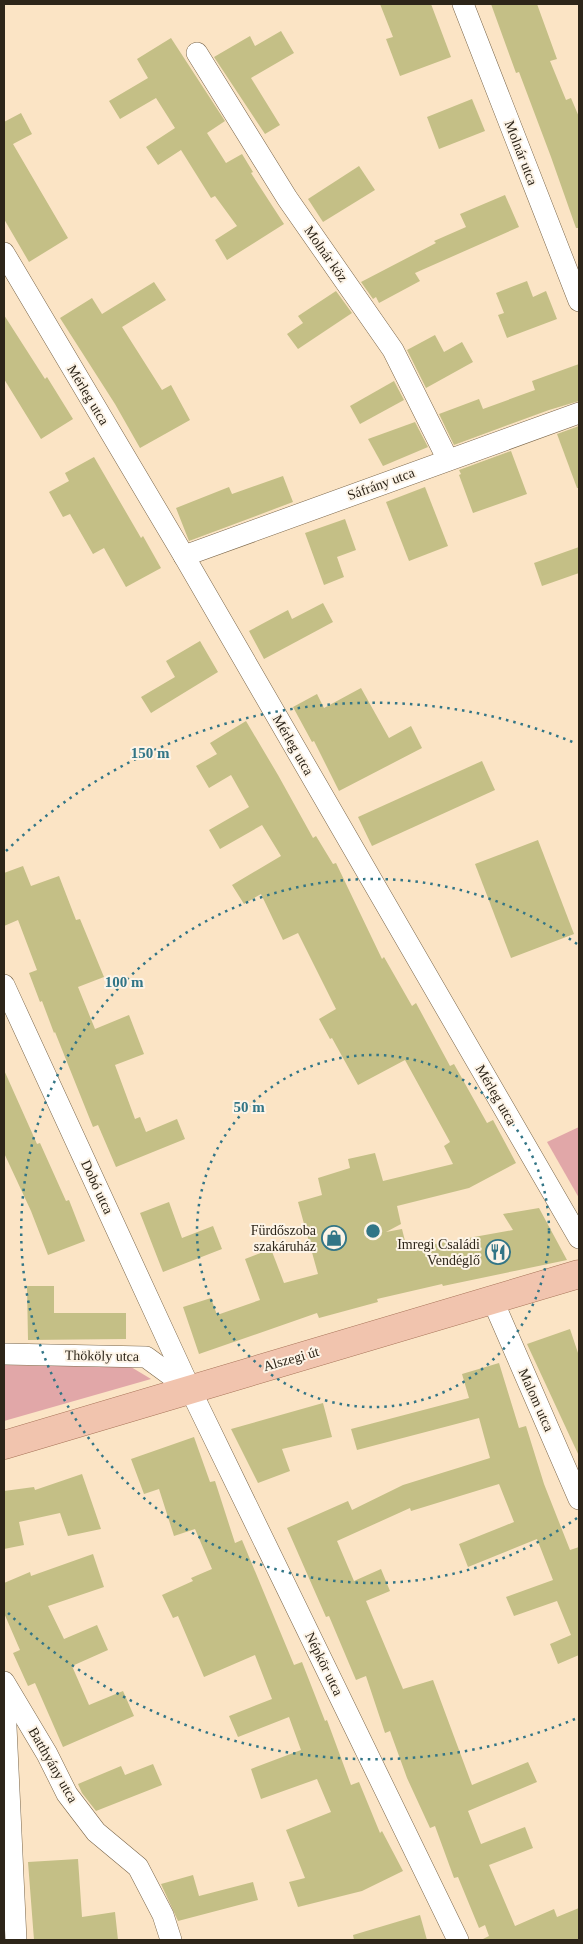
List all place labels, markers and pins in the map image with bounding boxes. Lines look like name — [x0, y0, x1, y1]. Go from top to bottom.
centre of rings — [364, 1222, 382, 1240]
place label: Fürdőszoba szakáruház — [251, 1223, 317, 1254]
shop icon: Fürdőszoba szakáruház — [321, 1225, 347, 1251]
place label: Imregi Családi Vendéglő — [397, 1237, 480, 1268]
restaurant icon: Imregi Családi Vendéglő — [485, 1239, 511, 1265]

